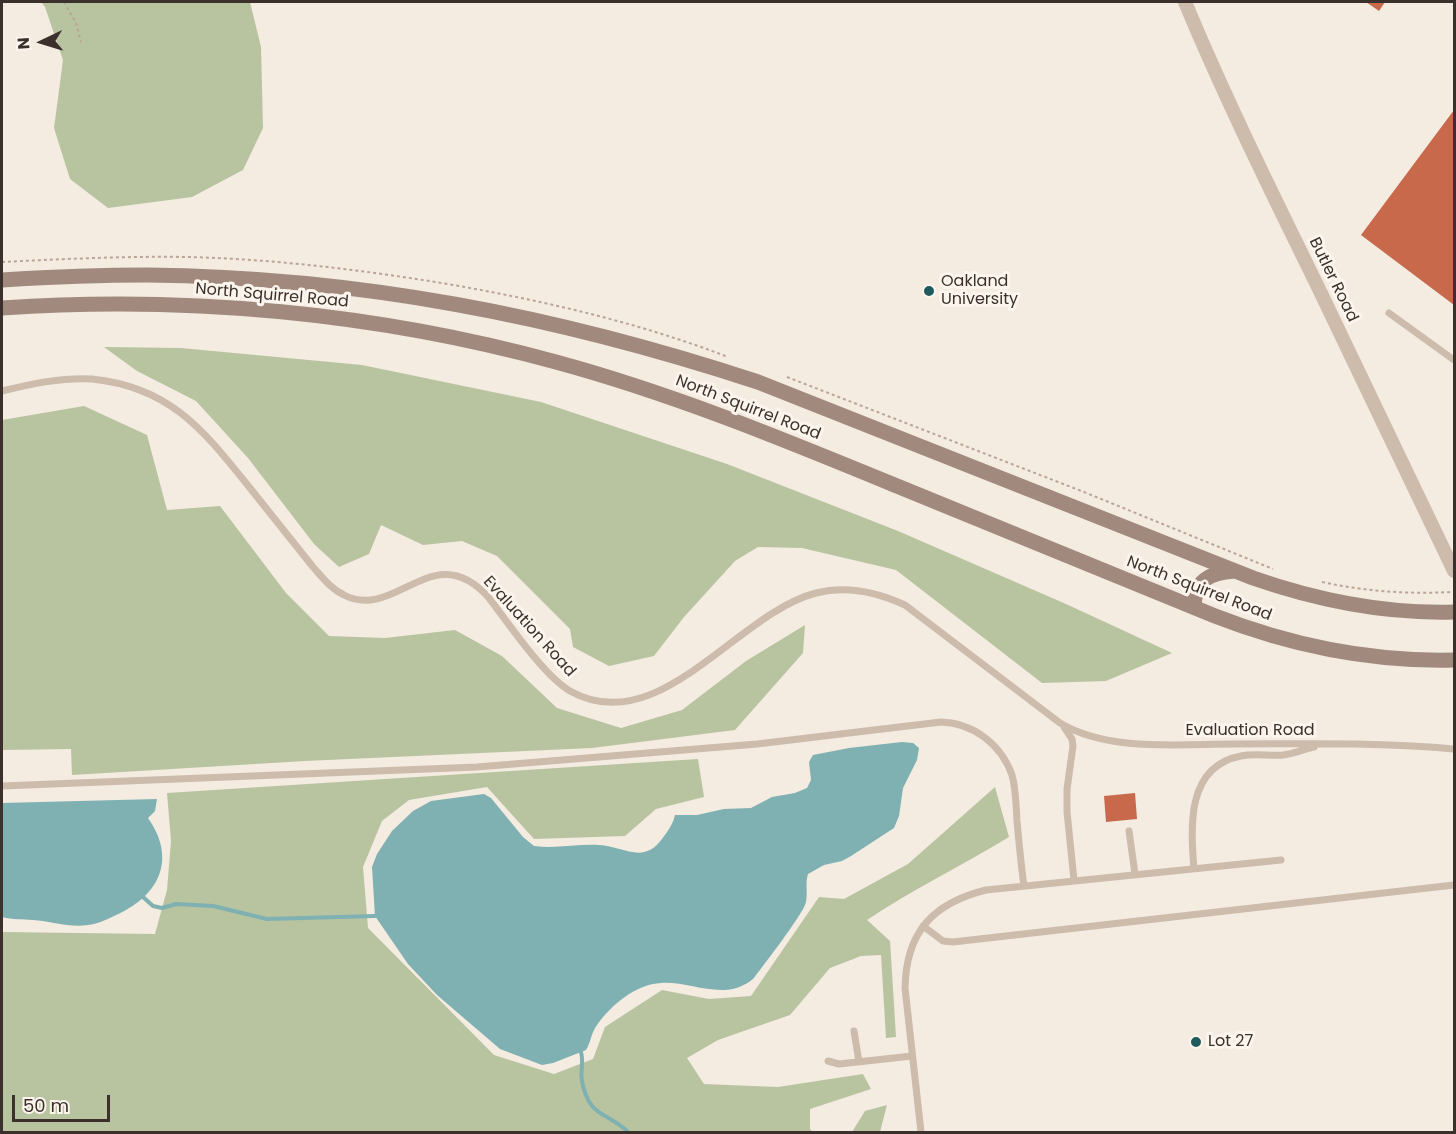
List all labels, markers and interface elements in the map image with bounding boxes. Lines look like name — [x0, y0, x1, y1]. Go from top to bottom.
north arrow — [12, 12, 72, 72]
text: N — [12, 36, 35, 50]
street label: Butler Road — [1304, 235, 1362, 325]
place label: Oakland University — [941, 272, 1018, 310]
street label: North Squirrel Road — [195, 280, 349, 312]
marker: Oakland University — [922, 284, 936, 298]
street label: North Squirrel Road — [673, 371, 823, 445]
street label: North Squirrel Road — [1124, 552, 1274, 626]
street label: Evaluation Road — [479, 573, 579, 681]
street label: Evaluation Road — [1185, 721, 1315, 741]
place label: Lot 27 — [1208, 1032, 1253, 1052]
marker: Lot 27 — [1189, 1035, 1203, 1049]
scale bar — [15, 1083, 112, 1121]
text: 50 m — [23, 1093, 69, 1118]

